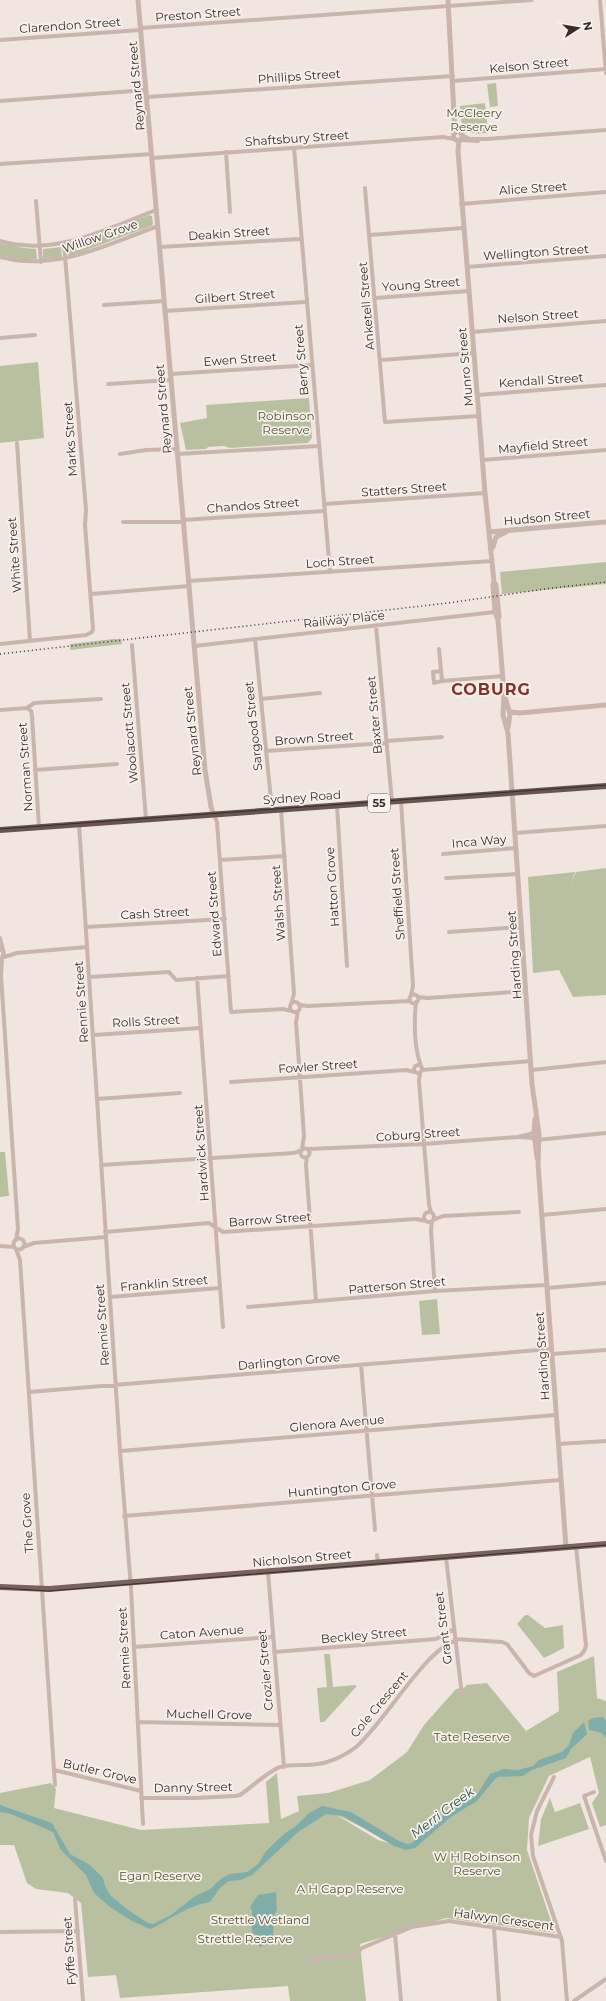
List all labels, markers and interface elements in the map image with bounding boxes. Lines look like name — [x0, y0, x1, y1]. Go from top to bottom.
street label: Preston Street — [155, 4, 241, 24]
north arrow — [558, 8, 598, 48]
street label: Clarendon Street — [19, 14, 122, 36]
text: N — [580, 20, 596, 32]
street label: Reynard Street — [125, 41, 147, 131]
street label: Kelson Street — [489, 54, 569, 76]
street label: Phillips Street — [257, 66, 341, 86]
park label: McCleery Reserve — [446, 105, 502, 134]
street label: Shaftsbury Street — [244, 127, 350, 149]
street label: Alice Street — [498, 178, 568, 198]
street label: Willow Grove — [60, 216, 140, 256]
street label: Deakin Street — [188, 223, 271, 243]
street label: Wellington Street — [483, 241, 589, 263]
street label: Anketell Street — [355, 261, 377, 351]
street label: Young Street — [381, 274, 461, 294]
street label: Gilbert Street — [194, 286, 276, 306]
street label: Nelson Street — [497, 306, 579, 326]
street label: Berry Street — [290, 324, 312, 396]
street label: Munro Street — [454, 327, 476, 407]
street label: Ewen Street — [203, 349, 277, 369]
street label: Reynard Street — [152, 364, 174, 454]
street label: Kendall Street — [498, 370, 584, 390]
street label: Marks Street — [60, 401, 80, 477]
park label: Robinson Reserve — [257, 408, 315, 437]
street label: Mayfield Street — [497, 434, 589, 456]
street label: Statters Street — [361, 479, 447, 499]
street label: Chandos Street — [206, 494, 300, 516]
street label: Hudson Street — [503, 506, 591, 528]
street label: White Street — [4, 517, 24, 593]
street label: Loch Street — [305, 551, 375, 571]
street label: Railway Place — [303, 607, 385, 631]
street label: Baxter Street — [363, 675, 385, 755]
street label: Sargood Street — [241, 680, 265, 772]
district label: COBURG — [451, 680, 531, 699]
street label: Woolacott Street — [117, 682, 141, 784]
street label: Reynard Street — [180, 685, 204, 776]
street label: Norman Street — [14, 722, 36, 812]
street label: Brown Street — [274, 728, 354, 748]
street label: Sydney Road — [262, 787, 342, 807]
road number: 55 — [368, 794, 390, 812]
street label: Inca Way — [451, 831, 507, 851]
street label: Hatton Grove — [322, 847, 342, 927]
street label: Sheffield Street — [386, 847, 408, 940]
street label: Walsh Street — [268, 864, 288, 942]
street label: Edward Street — [204, 871, 224, 957]
street label: Cash Street — [120, 904, 190, 922]
street label: Harding Street — [503, 910, 525, 1000]
street label: Rennie Street — [71, 960, 91, 1043]
street label: Rolls Street — [112, 1012, 180, 1030]
street label: Fowler Street — [278, 1056, 359, 1076]
street label: Hardwick Street — [190, 1104, 212, 1202]
street label: Coburg Street — [375, 1124, 461, 1144]
street label: Barrow Street — [228, 1209, 312, 1229]
street label: Franklin Street — [119, 1272, 209, 1294]
street label: Patterson Street — [348, 1273, 446, 1297]
street label: Rennie Street — [92, 1283, 112, 1366]
street label: Harding Street — [531, 1311, 553, 1401]
street label: Darlington Grove — [237, 1349, 341, 1373]
street label: Glenora Avenue — [289, 1411, 385, 1435]
street label: Huntington Grove — [287, 1476, 397, 1500]
street label: The Grove — [17, 1492, 37, 1554]
street label: Nicholson Street — [252, 1546, 352, 1570]
street label: Grant Street — [431, 1591, 455, 1665]
street label: Rennie Street — [114, 1607, 134, 1689]
street label: Caton Avenue — [159, 1622, 245, 1642]
street label: Beckley Street — [320, 1624, 408, 1646]
street label: Crozier Street — [254, 1629, 276, 1711]
street label: Cole Crescent — [347, 1667, 411, 1740]
street label: Muchell Grove — [166, 1706, 252, 1722]
park label: Tate Reserve — [434, 1729, 510, 1744]
street label: Butler Grove — [62, 1755, 138, 1787]
street label: Danny Street — [153, 1779, 233, 1795]
water label: Merri Creek — [407, 1782, 478, 1841]
park label: W H Robinson Reserve — [434, 1849, 520, 1878]
park label: Egan Reserve — [119, 1868, 201, 1883]
park label: A H Capp Reserve — [296, 1881, 404, 1896]
street label: Halwyn Crescent — [453, 1905, 555, 1934]
park label: Strettle Wetland — [211, 1912, 309, 1927]
street label: Fyffe Street — [59, 1916, 79, 1986]
park label: Strettle Reserve — [198, 1931, 292, 1946]

